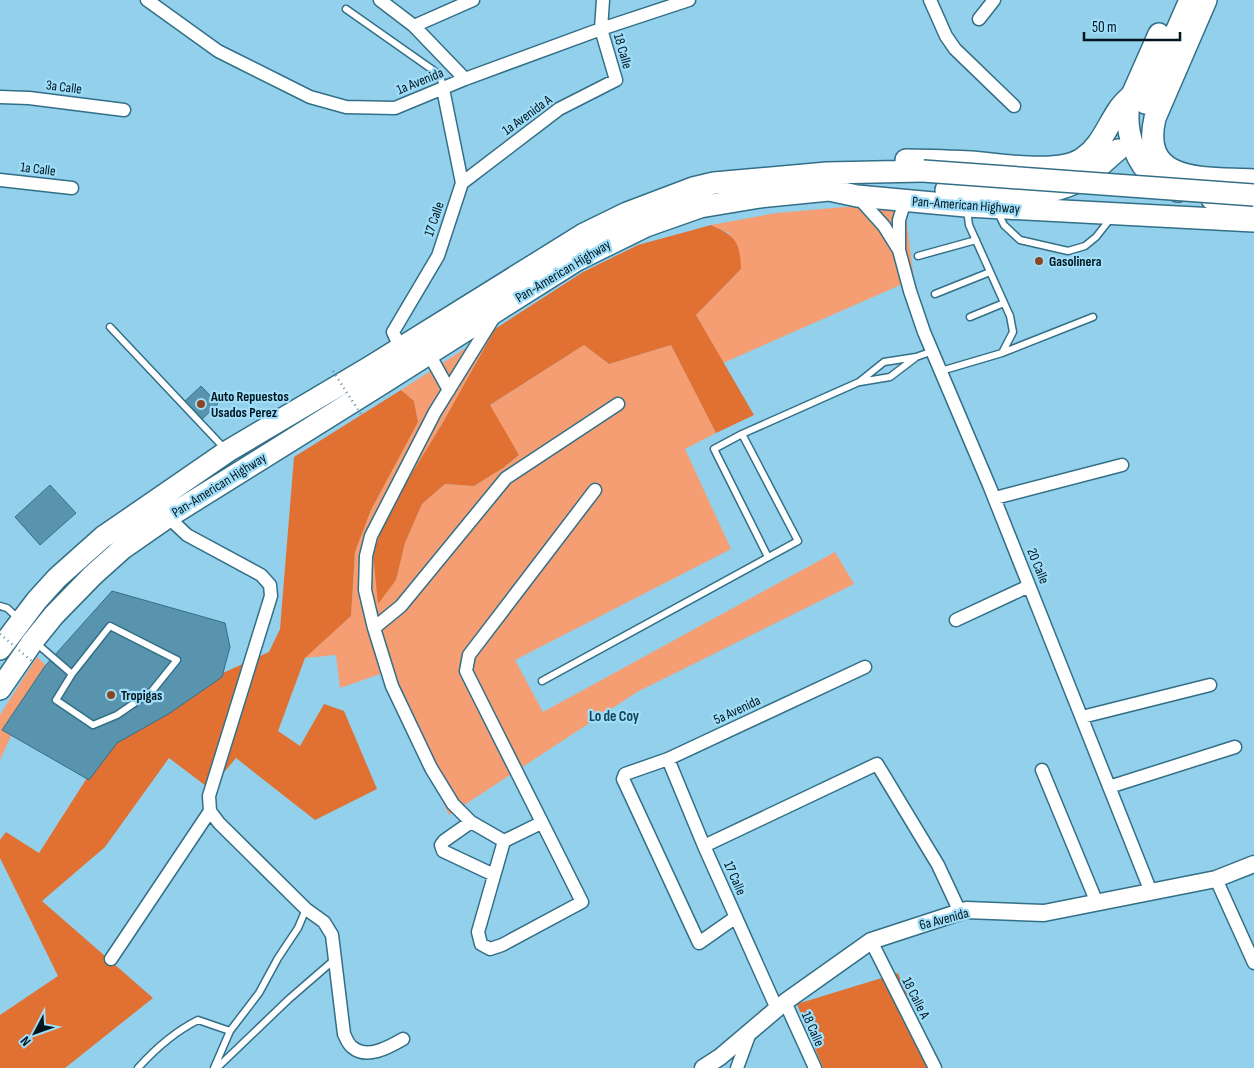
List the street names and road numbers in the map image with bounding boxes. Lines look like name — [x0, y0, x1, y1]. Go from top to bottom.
street label: 18 Calle — [610, 31, 636, 71]
street label: 1a Avenida — [394, 64, 446, 98]
street label: 3a Calle — [45, 76, 83, 98]
street label: 1a Avenida A — [499, 91, 556, 139]
street label: 1a Calle — [19, 158, 57, 180]
street label: Pan-American Highway — [911, 193, 1021, 217]
street label: 17 Calle — [420, 199, 448, 239]
street label: Pan-American Highway — [512, 236, 614, 306]
street label: Pan-American Highway — [169, 449, 270, 521]
street label: 20 Calle — [1023, 546, 1053, 586]
street label: 5a Avenida — [711, 692, 763, 728]
street label: 17 Calle — [720, 858, 750, 898]
street label: 6a Avenida — [917, 904, 971, 934]
street label: 18 Calle A — [898, 974, 934, 1022]
street label: 18 Calle — [798, 1009, 828, 1049]

